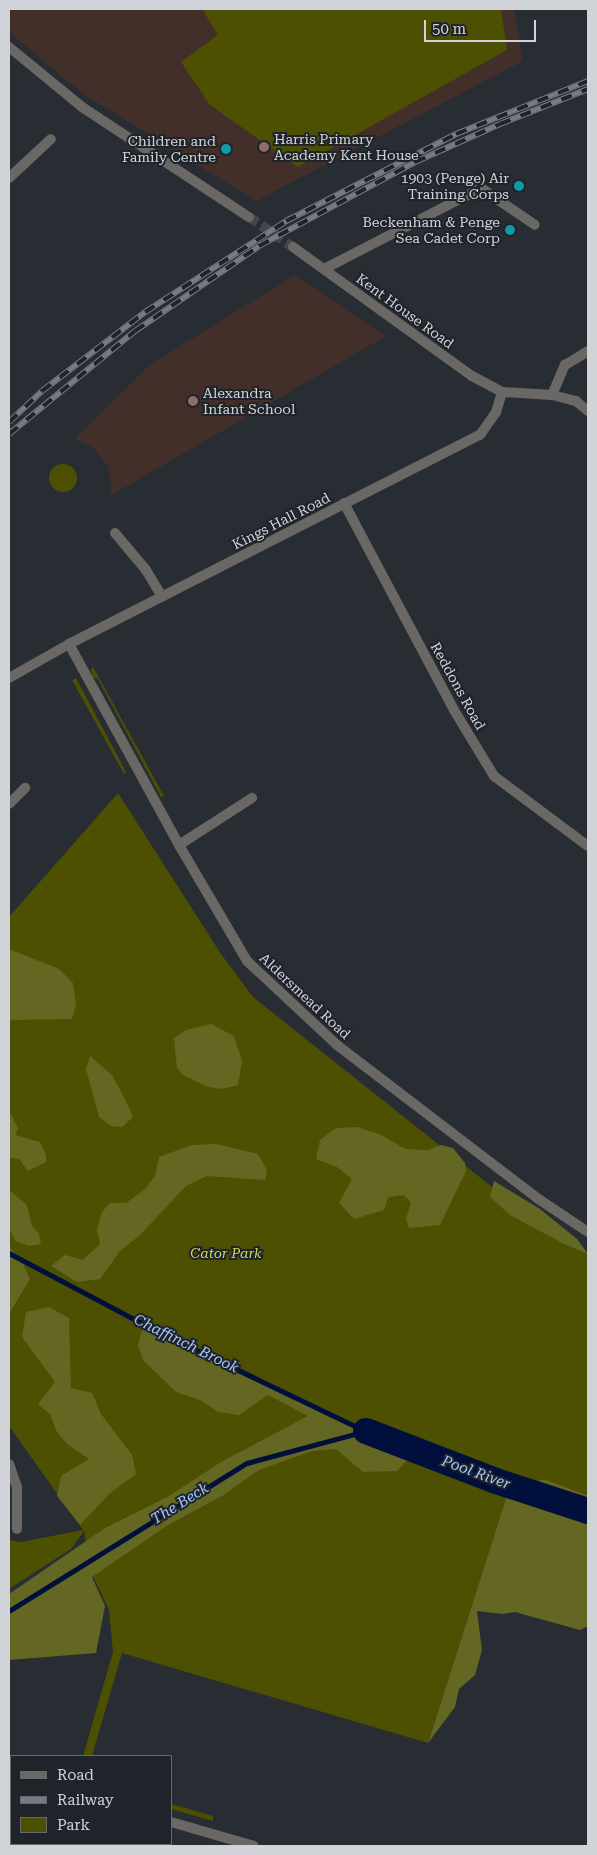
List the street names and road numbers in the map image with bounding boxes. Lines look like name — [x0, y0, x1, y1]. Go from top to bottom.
street label: Kent House Road — [353, 270, 457, 352]
street label: Kings Hall Road — [229, 489, 333, 553]
street label: Reddons Road — [427, 639, 489, 733]
street label: Aldersmead Road — [256, 950, 354, 1042]

